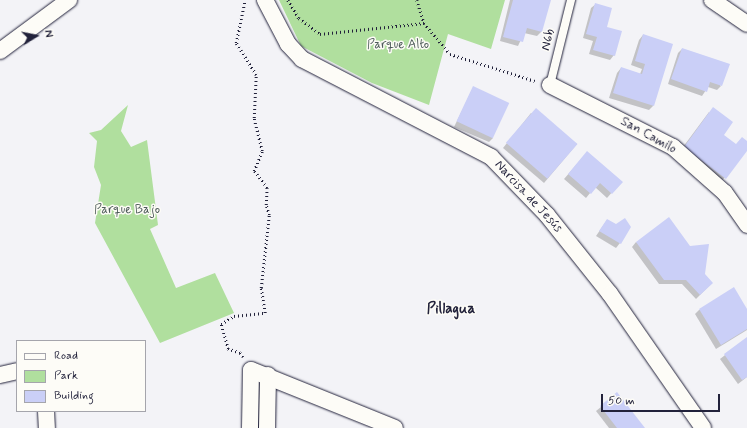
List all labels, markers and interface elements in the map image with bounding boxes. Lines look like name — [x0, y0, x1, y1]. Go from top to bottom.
north arrow — [16, 16, 56, 56]
street label: N6b — [539, 28, 559, 52]
text: N — [40, 29, 55, 39]
park label: Parque Alto — [367, 37, 429, 53]
street label: San Camilo — [616, 114, 680, 158]
street label: Narcisa de Jesús — [491, 158, 565, 236]
park label: Parque Bajo — [94, 202, 160, 218]
district label: Pillagua — [427, 301, 475, 319]
legend — [16, 340, 146, 412]
text: Road — [54, 348, 78, 364]
text: Park — [54, 368, 78, 384]
scale bar — [603, 386, 722, 412]
text: Building — [54, 388, 94, 404]
text: 50 m — [608, 393, 635, 409]

